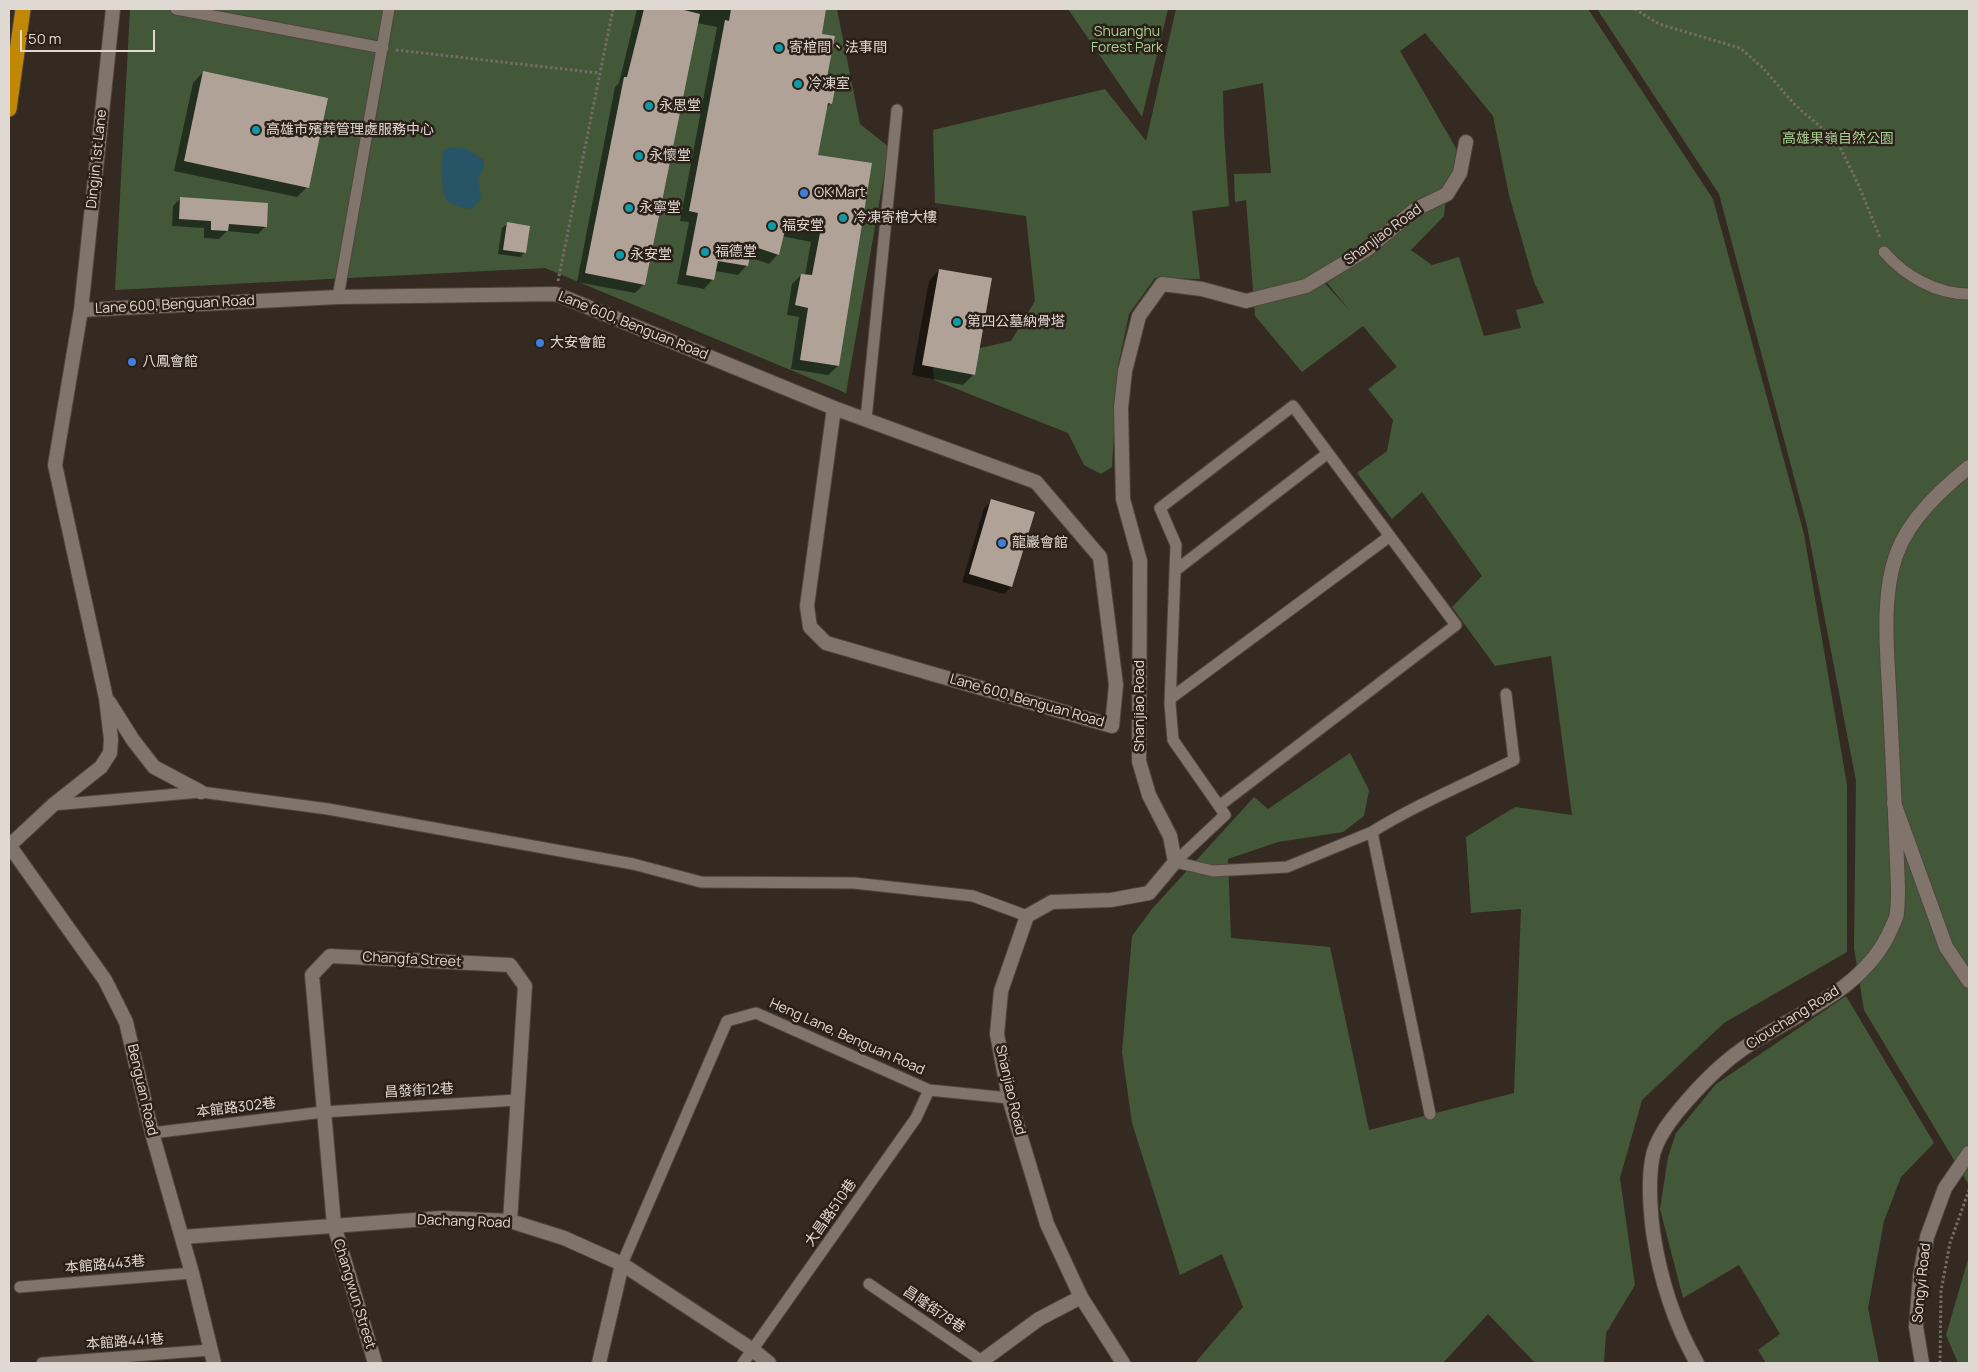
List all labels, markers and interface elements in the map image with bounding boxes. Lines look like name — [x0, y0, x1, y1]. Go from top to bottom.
scale bar — [22, 20, 158, 52]
park label: Shuanghu Forest Park — [1091, 24, 1163, 56]
text: 50 m — [28, 28, 62, 49]
place label: 寄棺間、法事間 — [789, 40, 887, 56]
marker: 寄棺間、法事間 — [773, 42, 785, 54]
place label: 冷凍室 — [808, 76, 850, 92]
marker: 冷凍室 — [792, 78, 804, 90]
place label: 永思堂 — [659, 98, 701, 114]
marker: 永思堂 — [643, 100, 655, 112]
street label: Dingjin 1st Lane — [83, 109, 111, 209]
place label: 高雄市殯葬管理處服務中心 — [266, 122, 434, 138]
marker: 高雄市殯葬管理處服務中心 — [250, 124, 262, 136]
park label: 高雄果嶺自然公園 — [1782, 131, 1894, 147]
place label: 永懷堂 — [649, 148, 691, 164]
marker: 永懷堂 — [633, 150, 645, 162]
place label: OK Mart — [814, 185, 865, 201]
marker: OK Mart — [798, 187, 810, 199]
place label: 永寧堂 — [639, 200, 681, 216]
street label: Shanjiao Road — [1341, 201, 1425, 269]
marker: 永寧堂 — [623, 202, 635, 214]
place label: 冷凍寄棺大樓 — [853, 210, 937, 226]
marker: 冷凍寄棺大樓 — [837, 212, 849, 224]
place label: 福安堂 — [782, 218, 824, 234]
marker: 福安堂 — [766, 220, 778, 232]
place label: 福德堂 — [715, 244, 757, 260]
marker: 福德堂 — [699, 246, 711, 258]
place label: 永安堂 — [630, 247, 672, 263]
marker: 永安堂 — [614, 249, 626, 261]
street label: Lane 600, Benguan Road — [556, 288, 710, 364]
street label: Lane 600, Benguan Road — [95, 292, 255, 318]
place label: 第四公墓納骨塔 — [967, 314, 1065, 330]
marker: 第四公墓納骨塔 — [951, 316, 963, 328]
place label: 大安會館 — [550, 335, 606, 351]
marker: 大安會館 — [534, 337, 546, 349]
place label: 八鳳會館 — [142, 354, 198, 370]
marker: 八鳳會館 — [126, 356, 138, 368]
place label: 龍巖會館 — [1012, 535, 1068, 551]
marker: 龍巖會館 — [996, 537, 1008, 549]
street label: Shanjiao Road — [1132, 660, 1148, 752]
street label: Lane 600, Benguan Road — [948, 671, 1106, 731]
street label: Changfa Street — [362, 949, 462, 971]
street label: Ciouchang Road — [1743, 983, 1843, 1053]
street label: Heng Lane, Benguan Road — [767, 995, 927, 1079]
street label: Benguan Road — [123, 1043, 161, 1137]
street label: Shanjiao Road — [991, 1043, 1029, 1137]
street label: 昌發街12巷 — [384, 1081, 454, 1101]
street label: 本館路302巷 — [195, 1095, 277, 1121]
street label: 大昌路510巷 — [802, 1176, 860, 1250]
street label: Dachang Road — [417, 1212, 511, 1232]
street label: Changwun Street — [329, 1237, 379, 1351]
street label: Songyi Road — [1909, 1242, 1935, 1324]
street label: 本館路443巷 — [64, 1253, 146, 1277]
street label: 昌隆街78巷 — [900, 1283, 968, 1337]
street label: 本館路441巷 — [85, 1331, 165, 1353]

